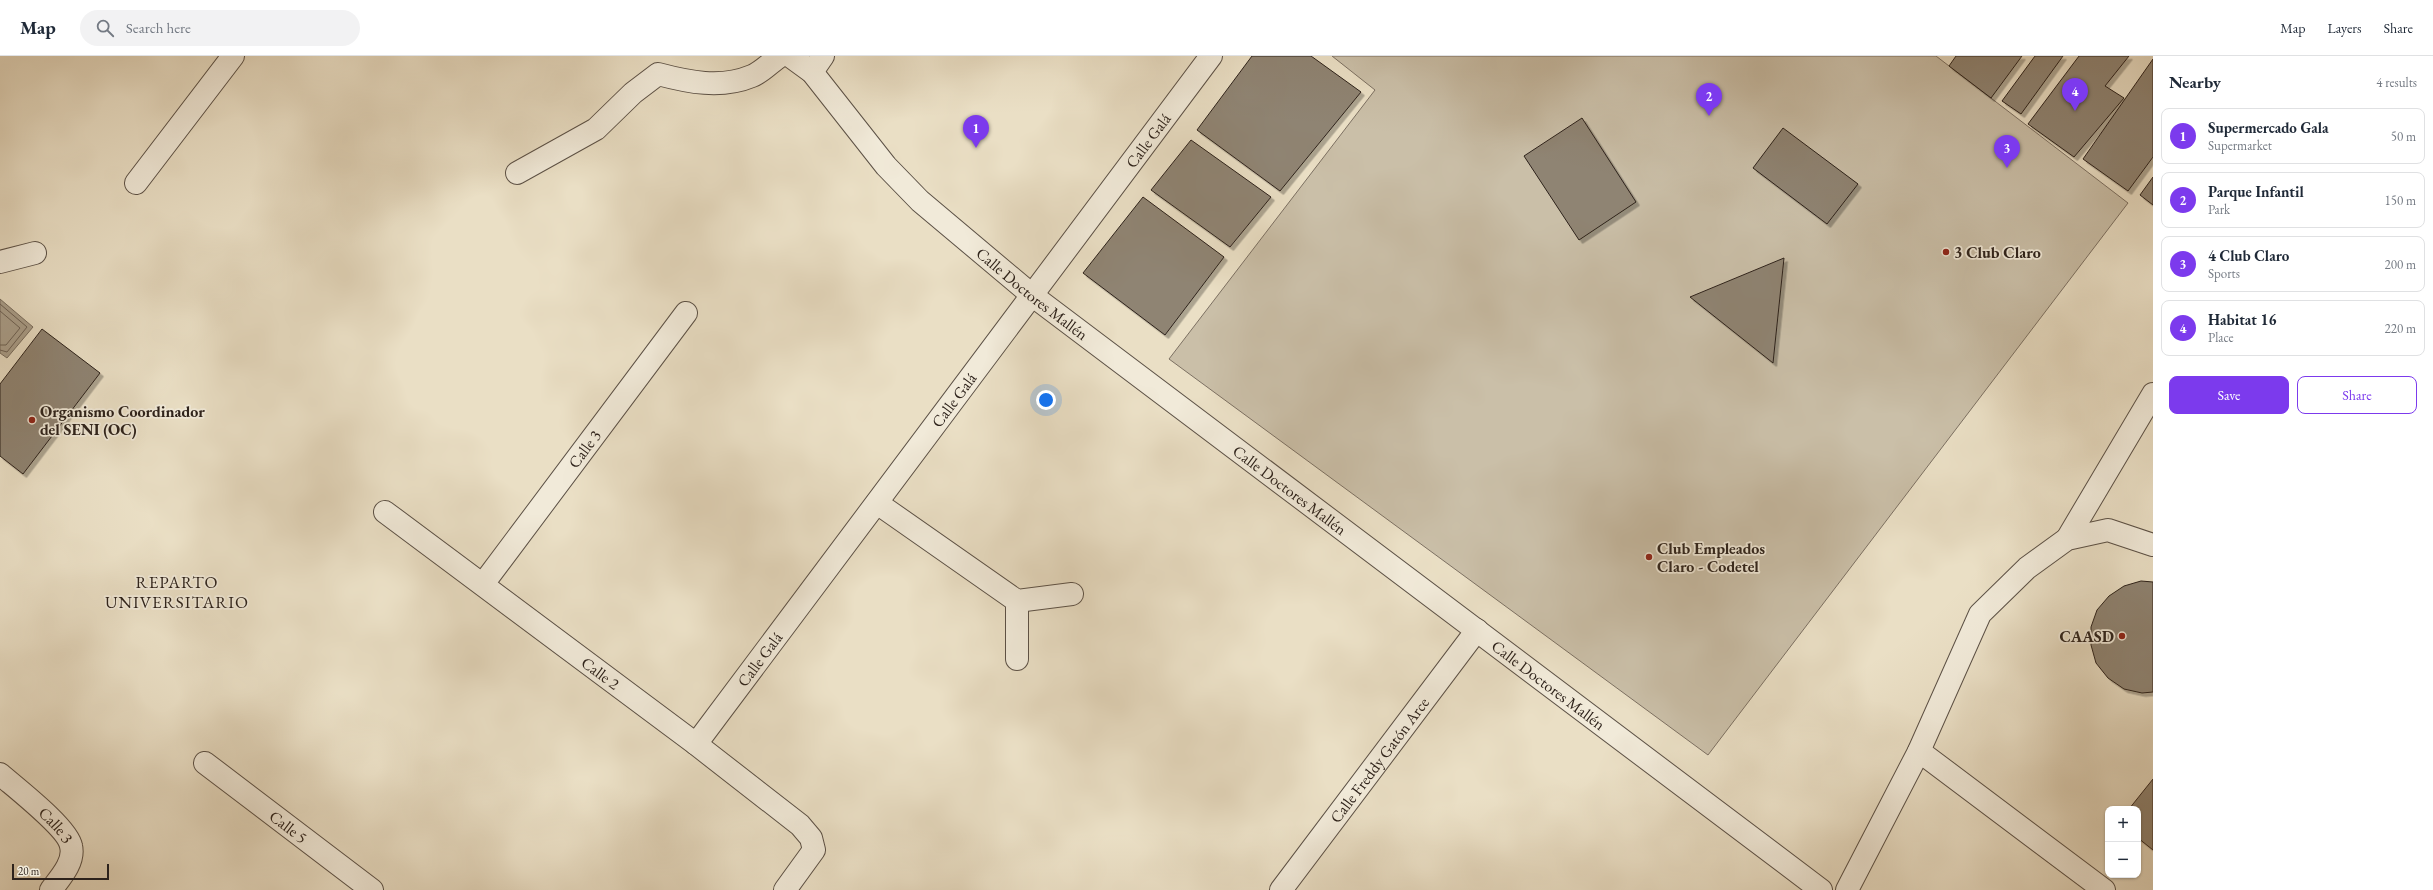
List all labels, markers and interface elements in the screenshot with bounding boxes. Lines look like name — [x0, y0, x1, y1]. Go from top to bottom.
search box — [80, 10, 360, 46]
text: Map — [20, 15, 56, 40]
icon: search — [94, 17, 116, 39]
text: Search here — [126, 18, 191, 37]
text: Map — [2280, 19, 2305, 37]
text: Layers — [2327, 19, 2362, 37]
text: Share — [2384, 19, 2413, 37]
text: Nearby — [2169, 71, 2221, 93]
text: 4 results — [2376, 74, 2417, 91]
pin: 4 — [2062, 78, 2088, 111]
pin: 2 — [1696, 83, 1722, 116]
street label: Calle Galá — [1120, 108, 1176, 172]
pin: 1 — [963, 115, 989, 148]
text: Supermercado Gala — [2208, 118, 2329, 137]
text: 1 — [2180, 128, 2186, 145]
text: 50 m — [2391, 128, 2416, 145]
pin: 3 — [1994, 135, 2020, 168]
text: Supermarket — [2208, 137, 2272, 154]
text: Parque Infantil — [2208, 182, 2304, 201]
text: 2 — [2180, 192, 2186, 209]
text: 150 m — [2385, 192, 2416, 209]
text: Park — [2208, 201, 2230, 218]
street label: Calle Doctores Mallén — [972, 242, 1093, 345]
place label: 3 Club Claro — [1954, 242, 2041, 263]
text: 4 Club Claro — [2208, 246, 2289, 265]
marker: 3 Club Claro — [1941, 247, 1951, 257]
text: 3 — [2180, 256, 2186, 273]
text: 200 m — [2385, 256, 2416, 273]
text: Sports — [2208, 265, 2240, 282]
text: Habitat 16 — [2208, 310, 2276, 329]
text: 4 — [2180, 320, 2186, 337]
text: 220 m — [2385, 320, 2416, 337]
text: Place — [2208, 329, 2234, 346]
street label: Calle Galá — [926, 368, 981, 431]
button: Save — [2169, 376, 2289, 414]
button: Share — [2297, 376, 2417, 414]
your location — [1036, 390, 1056, 410]
place label: Organismo Coordinador del SENI (OC) — [40, 401, 205, 440]
marker: Organismo Coordinador del SENI (OC) — [27, 415, 37, 425]
street label: Calle 3 — [563, 425, 606, 472]
street label: Calle Doctores Mallén — [1229, 440, 1351, 540]
place label: Club Empleados Claro - Codetel — [1657, 538, 1765, 577]
marker: Club Empleados Claro - Codetel — [1644, 552, 1654, 562]
district label: REPARTO UNIVERSITARIO — [105, 571, 249, 613]
place label: CAASD — [2060, 626, 2114, 647]
street label: Calle Galá — [732, 627, 787, 691]
marker: CAASD — [2117, 631, 2127, 641]
street label: Calle Doctores Mallén — [1488, 635, 1610, 735]
street label: Calle 2 — [577, 652, 624, 694]
street label: Calle Freddy Gatón Arce — [1325, 693, 1433, 827]
street label: Calle 3 — [34, 802, 79, 847]
street label: Calle 5 — [265, 805, 312, 848]
map controls — [2105, 806, 2141, 878]
button: + — [2105, 806, 2141, 842]
button: − — [2105, 842, 2141, 878]
scale bar — [12, 862, 109, 881]
text: 20 m — [18, 864, 39, 878]

